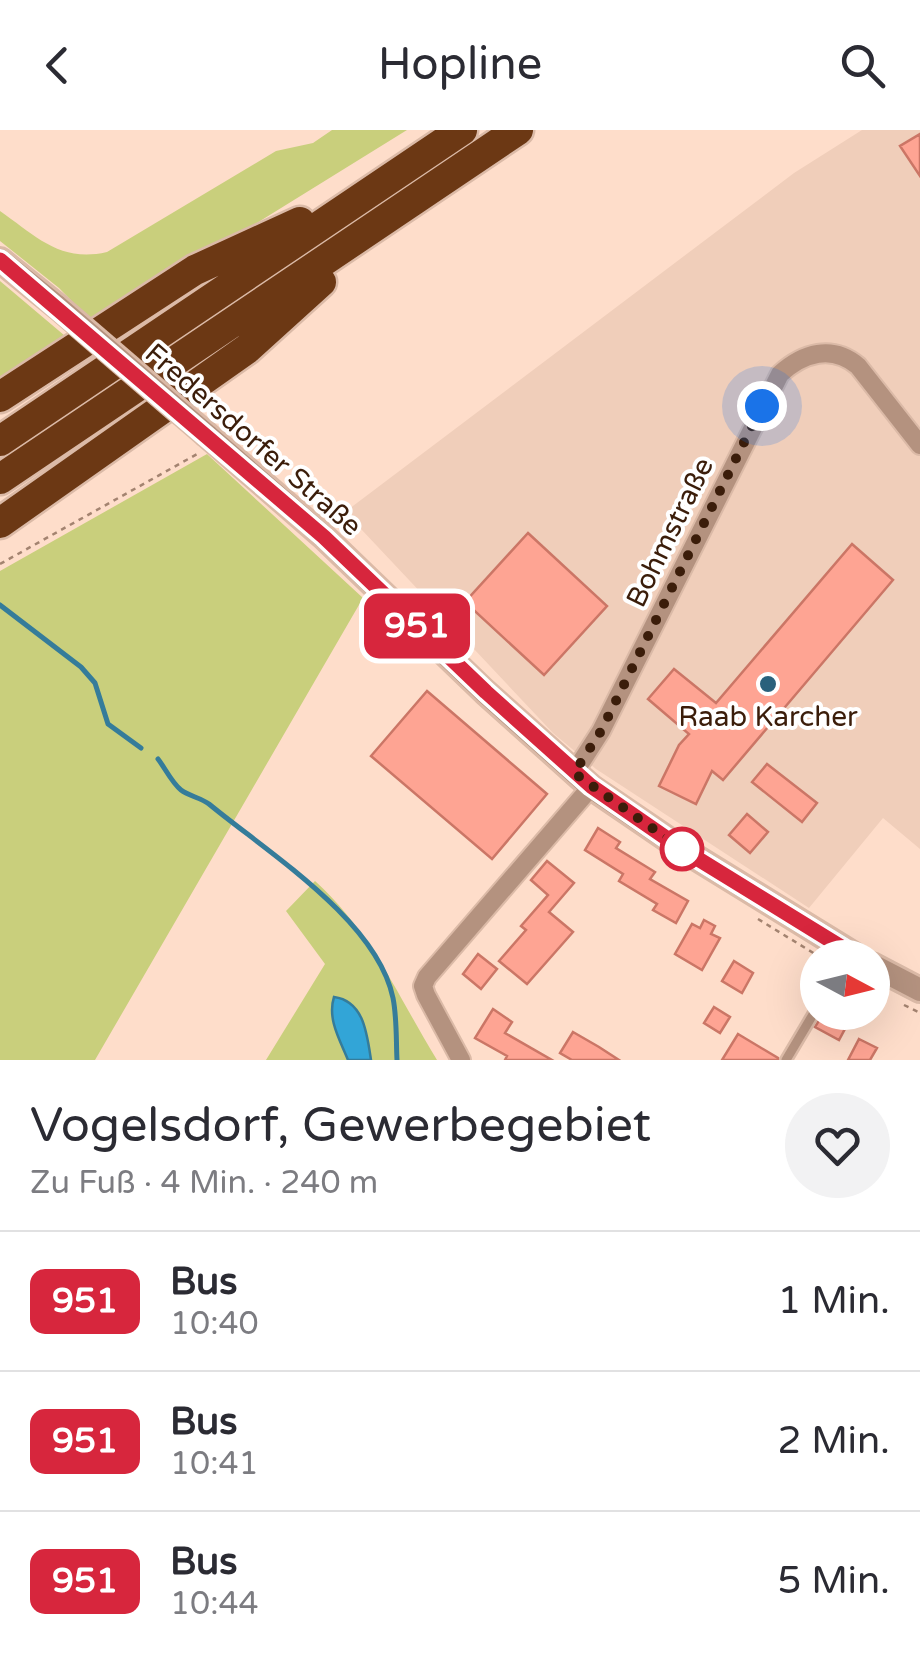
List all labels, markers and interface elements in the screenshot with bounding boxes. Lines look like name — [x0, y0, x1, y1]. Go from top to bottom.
icon: back — [30, 38, 85, 93]
text: Hopline — [378, 38, 542, 92]
icon: search — [835, 38, 890, 93]
street label: Fredersdorfer Straße — [138, 336, 369, 543]
your location — [737, 381, 787, 431]
street label: Bohmstraße — [619, 452, 721, 613]
line badge: 951 — [360, 594, 474, 658]
text: 951 — [384, 605, 450, 647]
marker: Raab Karcher — [757, 673, 779, 695]
place label: Raab Karcher — [678, 700, 858, 734]
unlabelled marker — [661, 828, 703, 870]
north arrow — [800, 940, 890, 1030]
map controls — [800, 940, 890, 1030]
button: heart — [785, 1093, 890, 1198]
text: Vogelsdorf, Gewerbegebiet — [30, 1097, 651, 1155]
text: Zu Fuß · 4 Min. · 240 m — [30, 1164, 378, 1202]
text: Bus — [170, 1259, 237, 1305]
text: 1 Min. — [777, 1278, 890, 1324]
text: 951 — [52, 1280, 118, 1322]
text: 10:40 — [170, 1305, 259, 1343]
text: Bus — [170, 1399, 237, 1445]
text: 2 Min. — [777, 1418, 890, 1464]
text: 951 — [52, 1420, 118, 1462]
text: 10:41 — [170, 1445, 259, 1483]
text: Bus — [170, 1539, 237, 1585]
text: 5 Min. — [777, 1558, 890, 1604]
text: 951 — [52, 1560, 118, 1602]
text: 10:44 — [170, 1585, 259, 1623]

